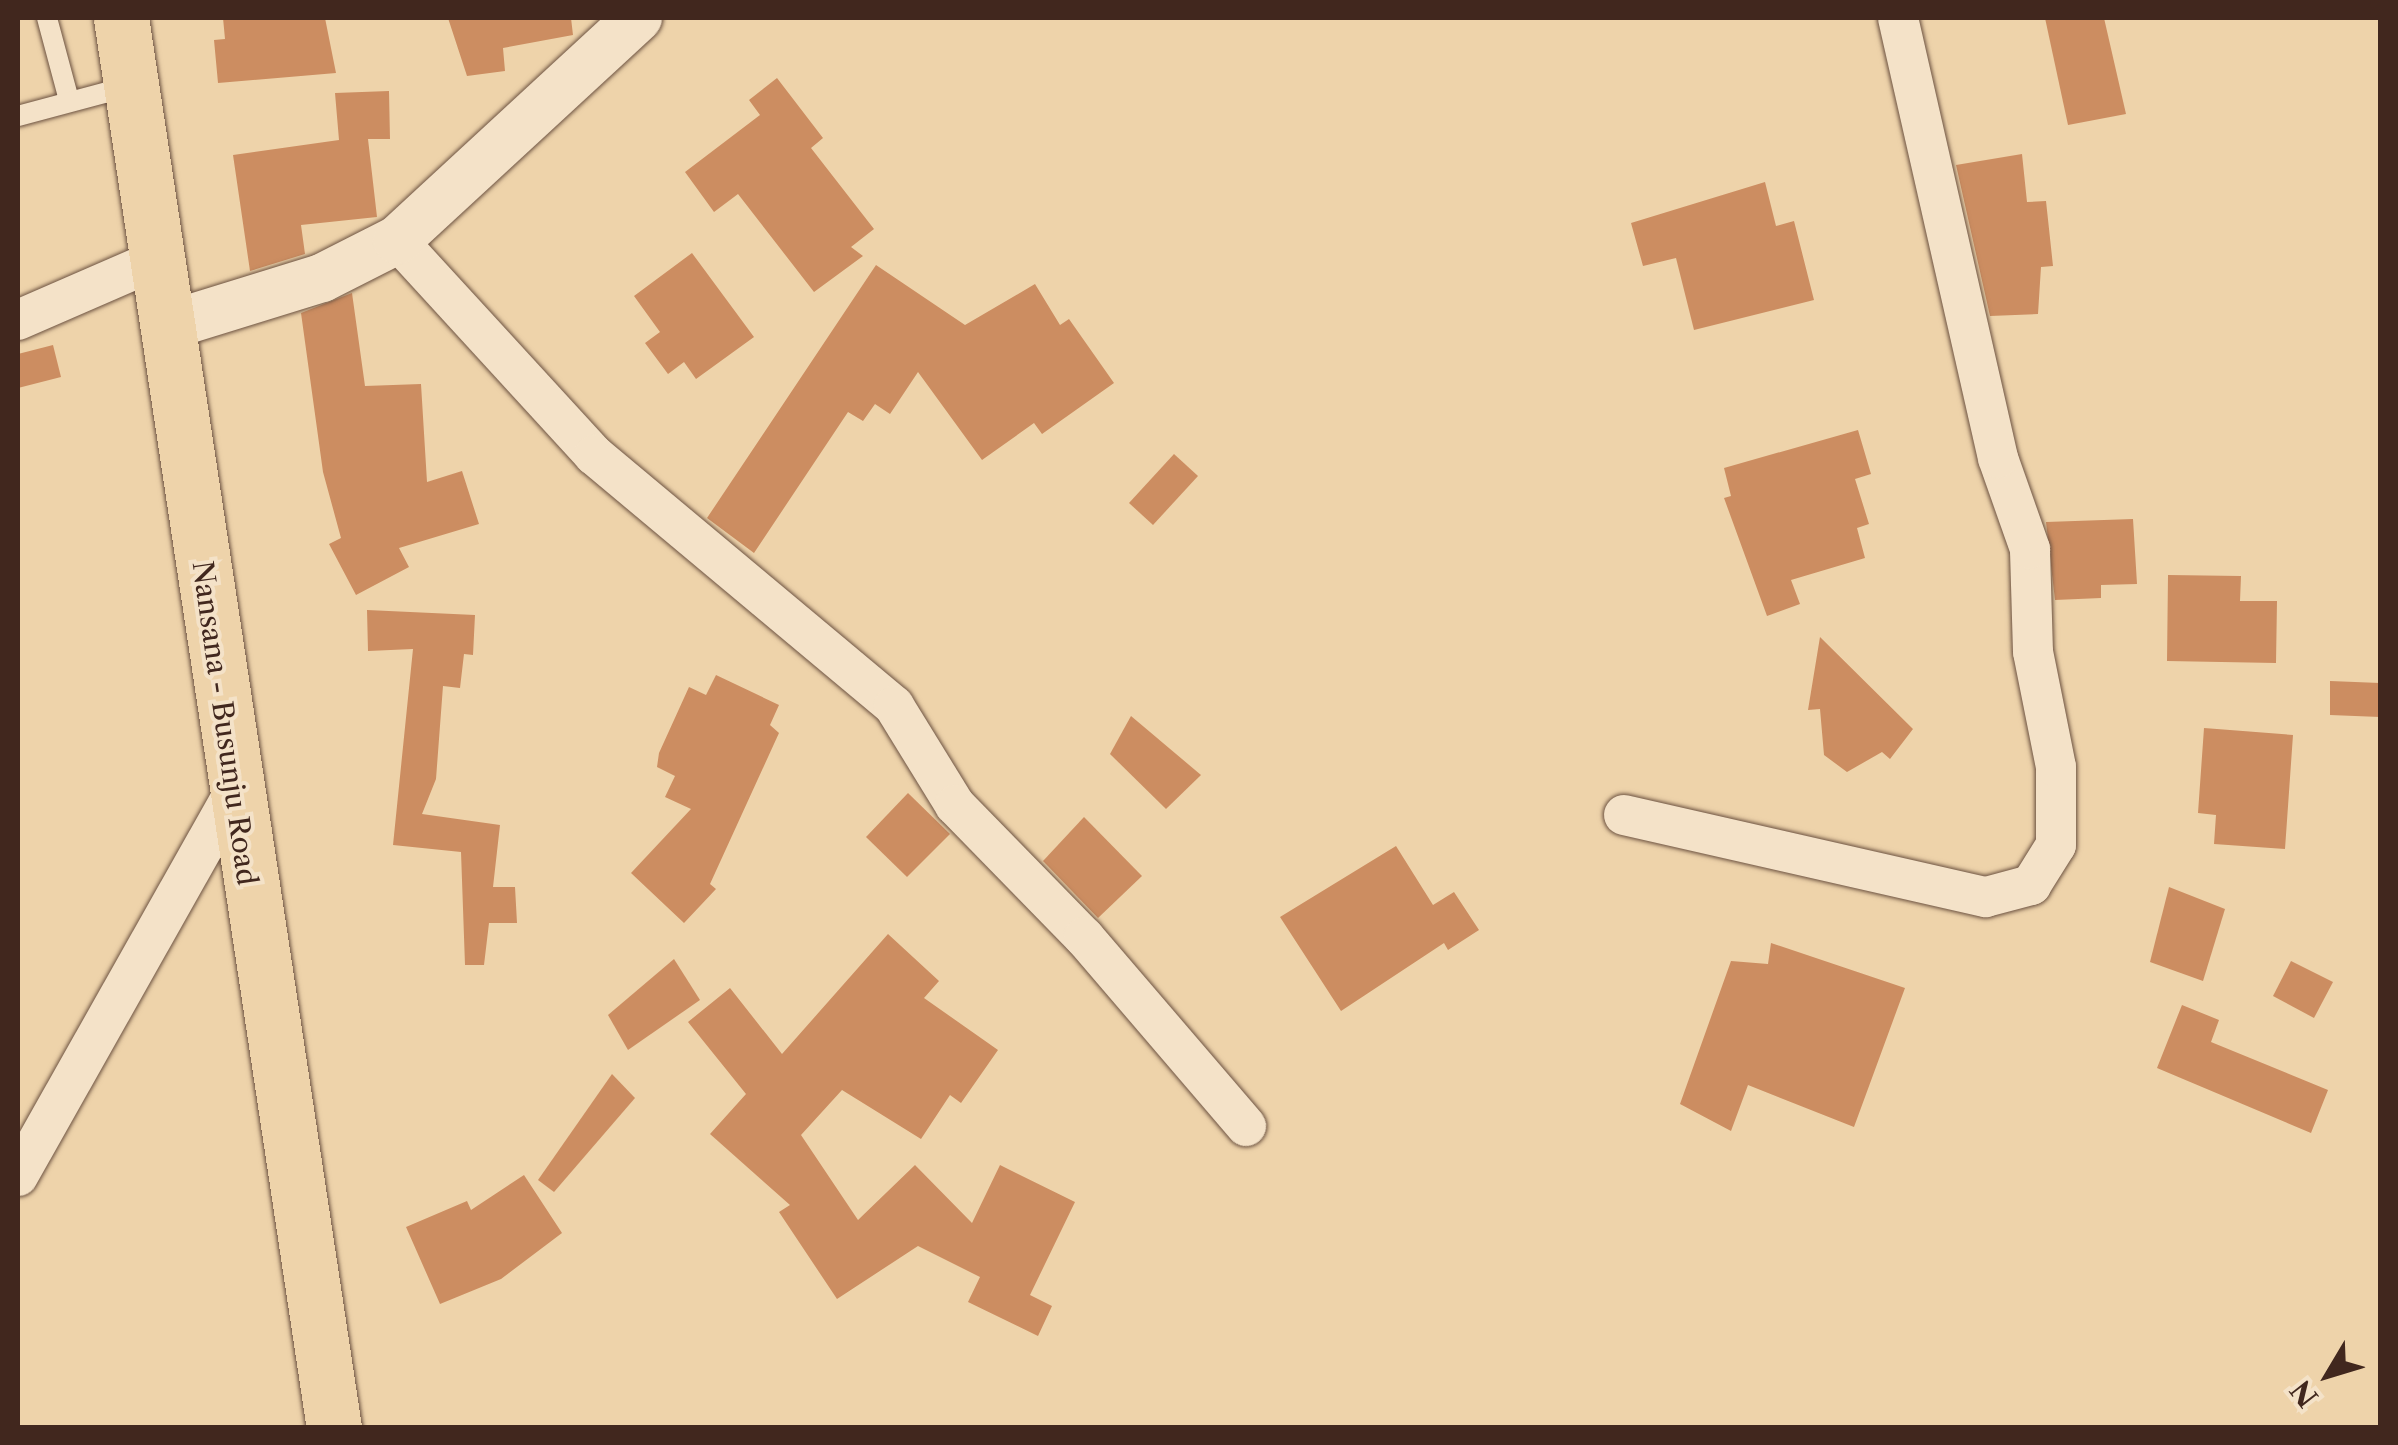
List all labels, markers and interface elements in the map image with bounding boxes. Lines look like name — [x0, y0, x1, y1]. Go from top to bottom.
street label: Nansana - Busunju Road — [186, 559, 264, 887]
north arrow — [2278, 1325, 2378, 1425]
text: N — [2283, 1373, 2325, 1414]

